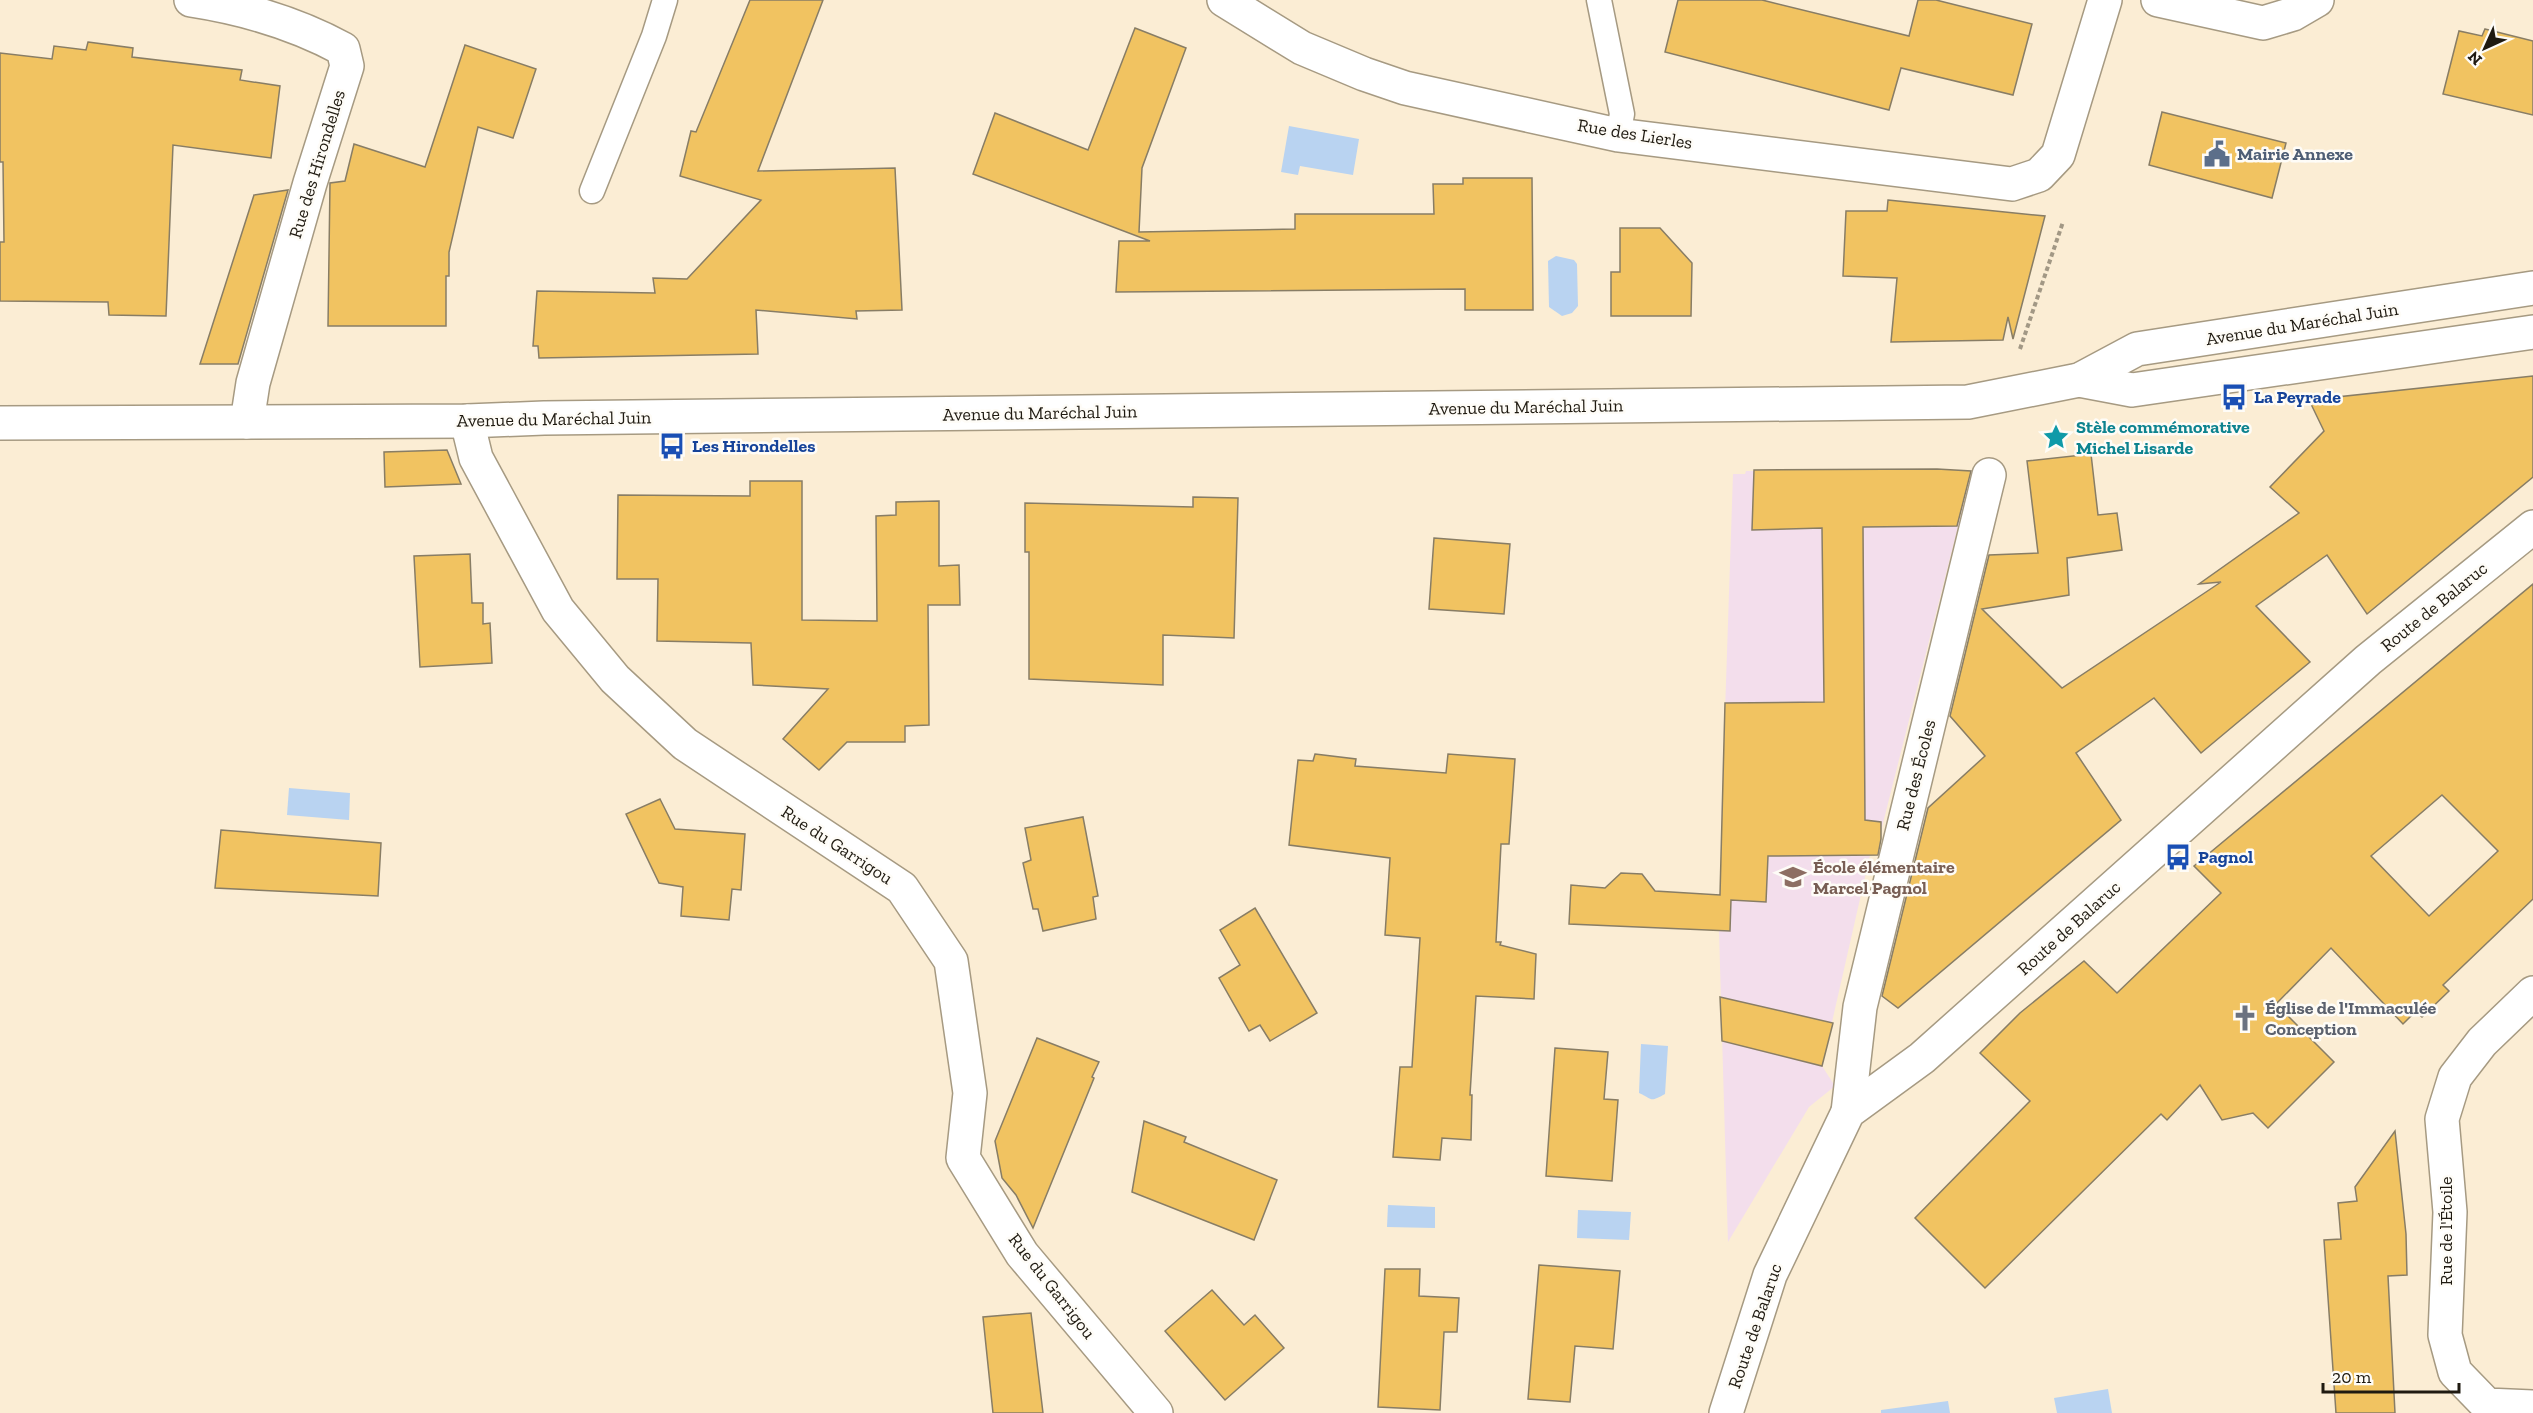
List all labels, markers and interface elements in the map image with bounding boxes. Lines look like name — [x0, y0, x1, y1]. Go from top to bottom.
north arrow — [2455, 18, 2515, 78]
text: N — [2464, 47, 2486, 69]
street label: Rue des Hirondelles — [284, 87, 350, 241]
street label: Rue des Lierles — [1576, 114, 1694, 154]
public building icon: Mairie Annexe — [2202, 139, 2232, 169]
place label: Mairie Annexe — [2237, 143, 2353, 165]
street label: Avenue du Maréchal Juin — [2204, 298, 2400, 350]
bus stop icon: La Peyrade — [2219, 382, 2249, 412]
place label: La Peyrade — [2254, 386, 2341, 408]
street label: Avenue du Maréchal Juin — [1429, 394, 1624, 420]
street label: Avenue du Maréchal Juin — [943, 400, 1138, 426]
street label: Avenue du Maréchal Juin — [457, 406, 652, 432]
place label: Stèle commémorative Michel Lisarde — [2076, 416, 2250, 459]
place icon: Stèle commémorative Michel Lisarde — [2041, 422, 2071, 452]
bus stop icon: Les Hirondelles — [657, 431, 687, 461]
place label: Les Hirondelles — [692, 435, 816, 457]
street label: Route de Balaruc — [2376, 557, 2492, 657]
street label: Rue des Écoles — [1892, 717, 1940, 833]
street label: Rue du Garrigou — [777, 801, 897, 889]
bus stop icon: Pagnol — [2163, 842, 2193, 872]
place label: Pagnol — [2198, 846, 2253, 868]
place label: École élémentaire Marcel Pagnol — [1813, 856, 1955, 899]
school or university icon: École élémentaire Marcel Pagnol — [1778, 862, 1808, 892]
street label: Route de Balaruc — [2013, 876, 2125, 980]
place label: Église de l'Immaculée Conception — [2265, 997, 2437, 1040]
church icon: Église de l'Immaculée Conception — [2230, 1003, 2260, 1033]
street label: Rue de l'Étoile — [2435, 1176, 2457, 1286]
street label: Rue du Garrigou — [1004, 1229, 1100, 1343]
street label: Route de Balaruc — [1723, 1261, 1787, 1391]
scale bar — [2323, 1356, 2460, 1394]
text: 20 m — [2332, 1366, 2372, 1388]

